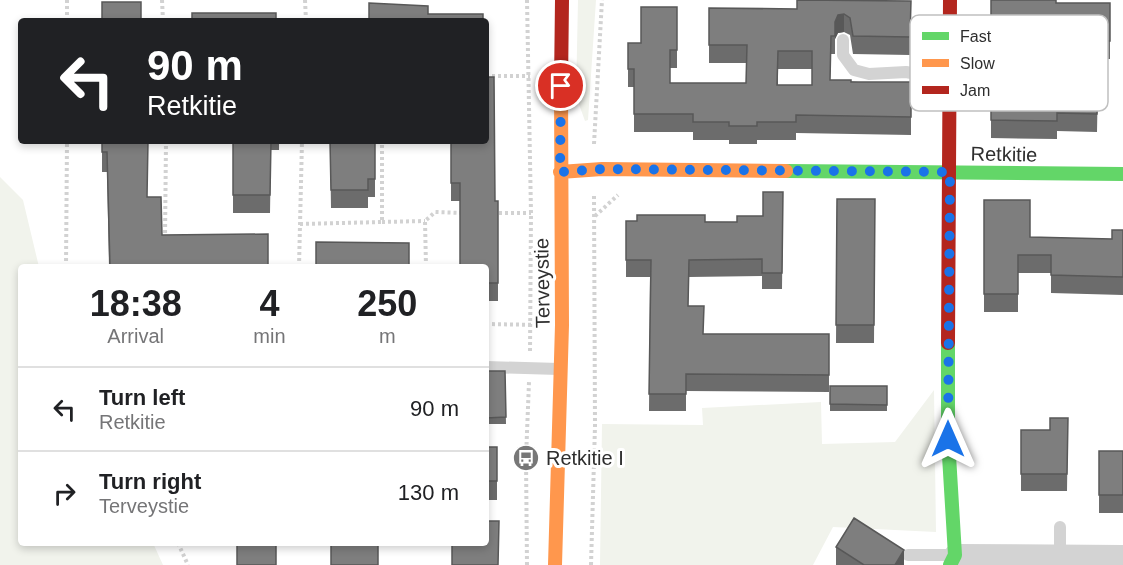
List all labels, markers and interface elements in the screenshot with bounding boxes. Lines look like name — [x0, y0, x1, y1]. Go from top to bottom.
legend — [910, 15, 1108, 111]
text: Fast — [960, 28, 992, 45]
icon: left — [48, 42, 126, 120]
text: 90 m — [147, 42, 243, 89]
text: Slow — [960, 55, 995, 72]
pin — [535, 60, 586, 111]
icon: arrive — [544, 69, 577, 102]
text: Jam — [960, 82, 990, 99]
text: Retkitie — [147, 91, 237, 121]
street label: Retkitie — [970, 142, 1038, 166]
street label: Terveystie — [530, 238, 554, 328]
text: 18:38 — [90, 283, 182, 324]
text: 4 — [259, 283, 279, 324]
text: 250 — [357, 283, 417, 324]
text: Arrival — [107, 325, 164, 347]
text: min — [253, 325, 286, 347]
text: m — [379, 325, 396, 347]
text: Turn left — [99, 385, 185, 410]
icon: left — [48, 393, 81, 426]
text: 90 m — [410, 396, 459, 421]
position arrow — [916, 407, 980, 471]
text: Retkitie — [99, 411, 166, 433]
bus stop icon: Retkitie I — [511, 443, 541, 473]
place label: Retkitie I — [546, 447, 624, 469]
text: Turn right — [99, 469, 201, 494]
icon: right — [48, 477, 81, 510]
text: 130 m — [398, 480, 459, 505]
text: Terveystie — [99, 495, 189, 517]

